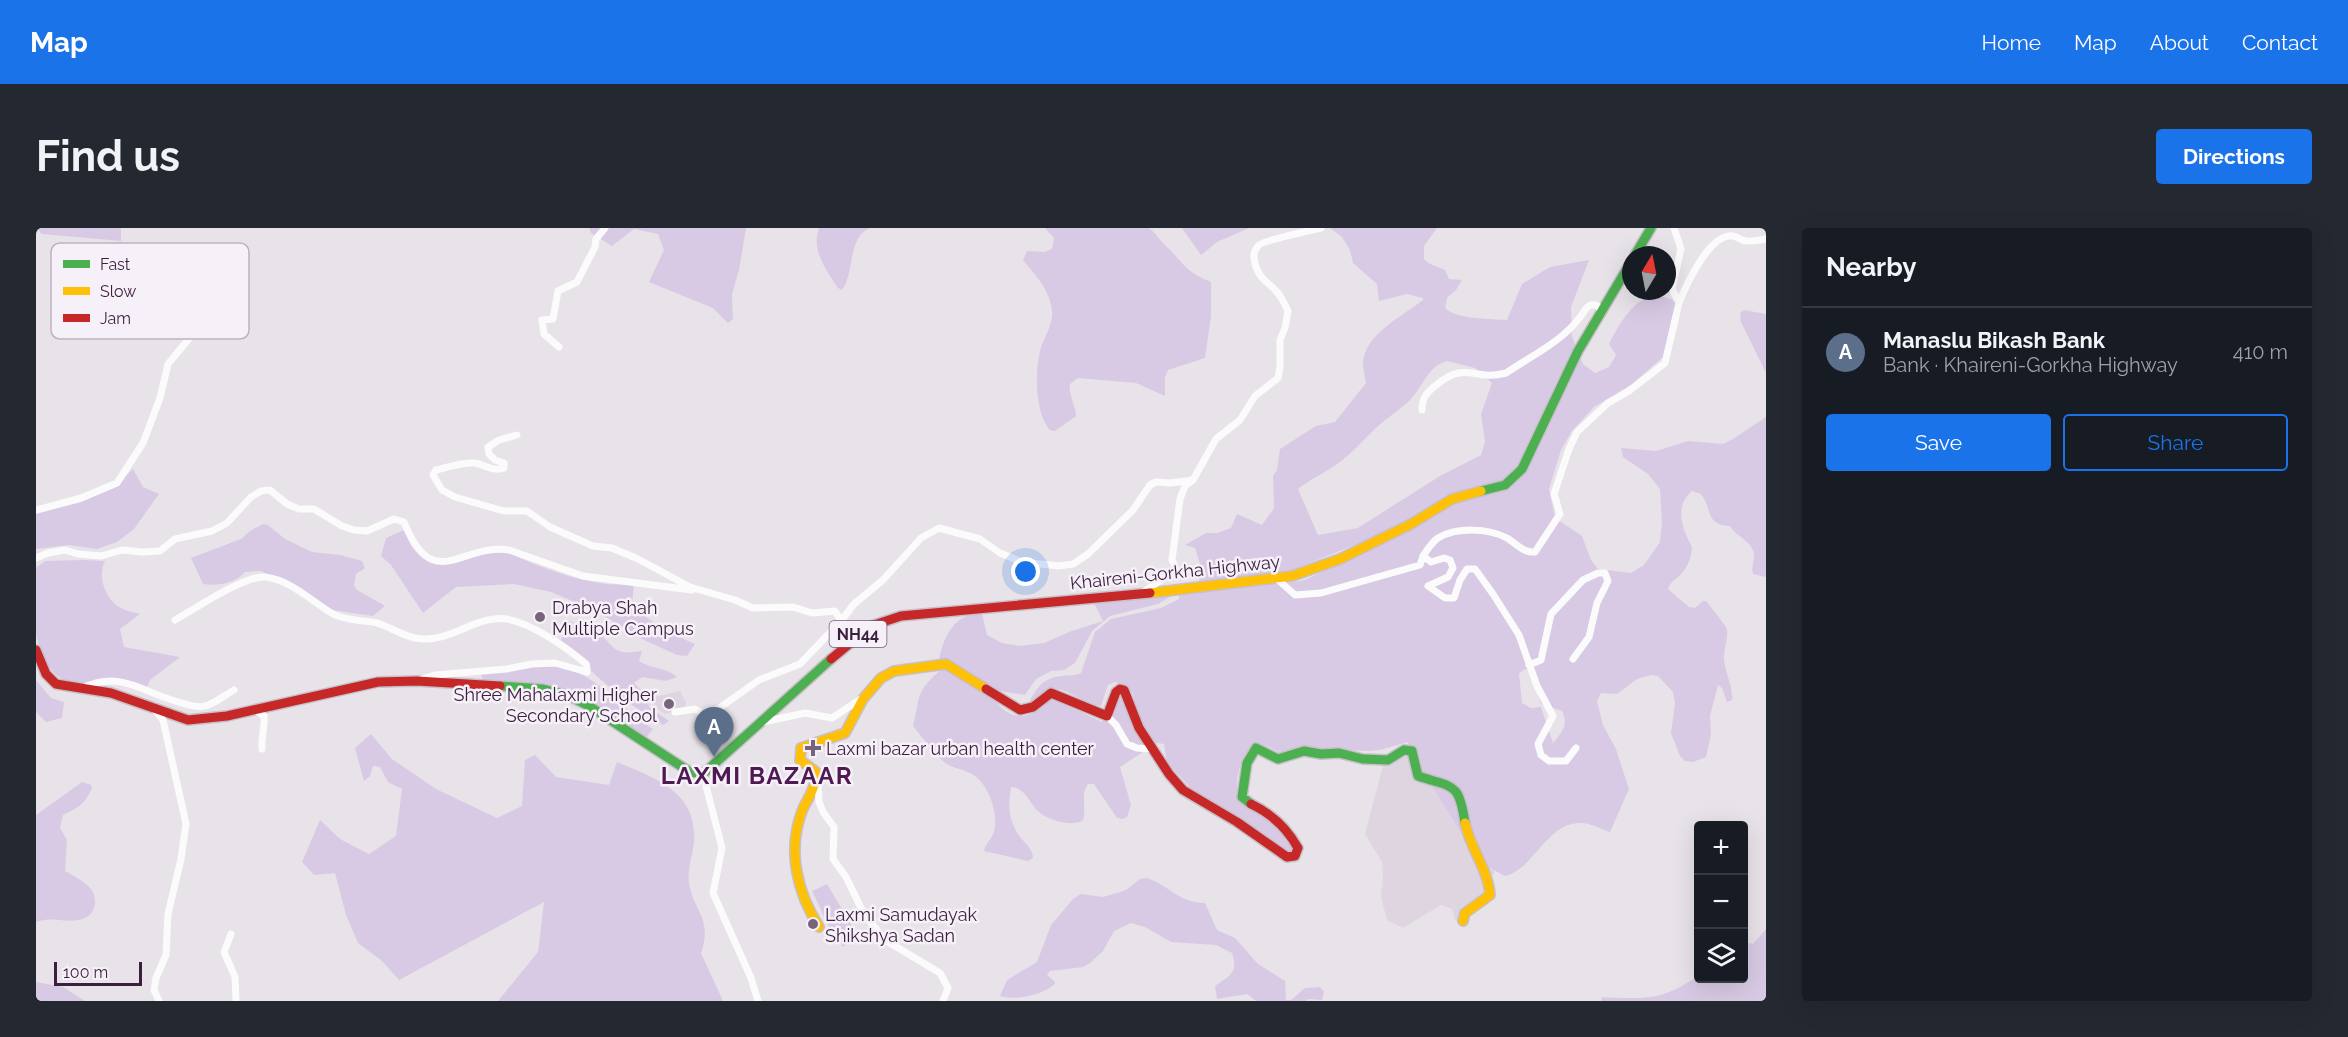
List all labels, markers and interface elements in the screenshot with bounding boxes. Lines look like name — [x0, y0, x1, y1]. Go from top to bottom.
text: Map — [30, 26, 88, 59]
text: Home — [1982, 30, 2041, 55]
text: Map — [2074, 30, 2117, 55]
text: About — [2150, 30, 2209, 55]
text: Contact — [2242, 30, 2318, 55]
button: Directions — [2156, 129, 2312, 184]
text: Find us — [36, 132, 180, 181]
legend — [51, 243, 249, 339]
north arrow — [1622, 246, 1676, 300]
text: Nearby — [1826, 252, 1916, 282]
text: Fast — [100, 255, 131, 274]
text: Slow — [100, 282, 136, 301]
text: Jam — [100, 309, 131, 328]
text: Manaslu Bikash Bank — [1883, 327, 2105, 353]
text: A — [1839, 340, 1852, 364]
text: 410 m — [2233, 340, 2288, 364]
text: Bank · Khaireni-Gorkha Highway — [1883, 353, 2178, 377]
button: Save — [1826, 414, 2051, 471]
button: Share — [2063, 414, 2288, 471]
street label: Khaireni-Gorkha Highway — [1069, 551, 1281, 593]
your location — [1011, 557, 1040, 586]
place label: Drabya Shah Multiple Campus — [552, 597, 694, 639]
marker: Drabya Shah Multiple Campus — [533, 610, 547, 624]
road number: NH44 — [830, 621, 886, 647]
place label: Shree Mahalaxmi Higher Secondary School — [453, 684, 658, 726]
marker: Shree Mahalaxmi Higher Secondary School — [662, 697, 676, 711]
pin: A — [694, 708, 734, 757]
place label: Laxmi bazar urban health center — [826, 738, 1095, 759]
marker: Laxmi bazar urban health center — [804, 739, 822, 757]
district label: LAXMI BAZAAR — [661, 761, 853, 790]
map controls — [1694, 821, 1748, 983]
button: + — [1694, 821, 1748, 875]
button: − — [1694, 875, 1748, 929]
place label: Laxmi Samudayak Shikshya Sadan — [825, 904, 977, 946]
marker: Laxmi Samudayak Shikshya Sadan — [806, 917, 820, 931]
button: layers — [1694, 929, 1748, 983]
scale bar — [54, 959, 142, 986]
text: 100 m — [63, 963, 108, 982]

